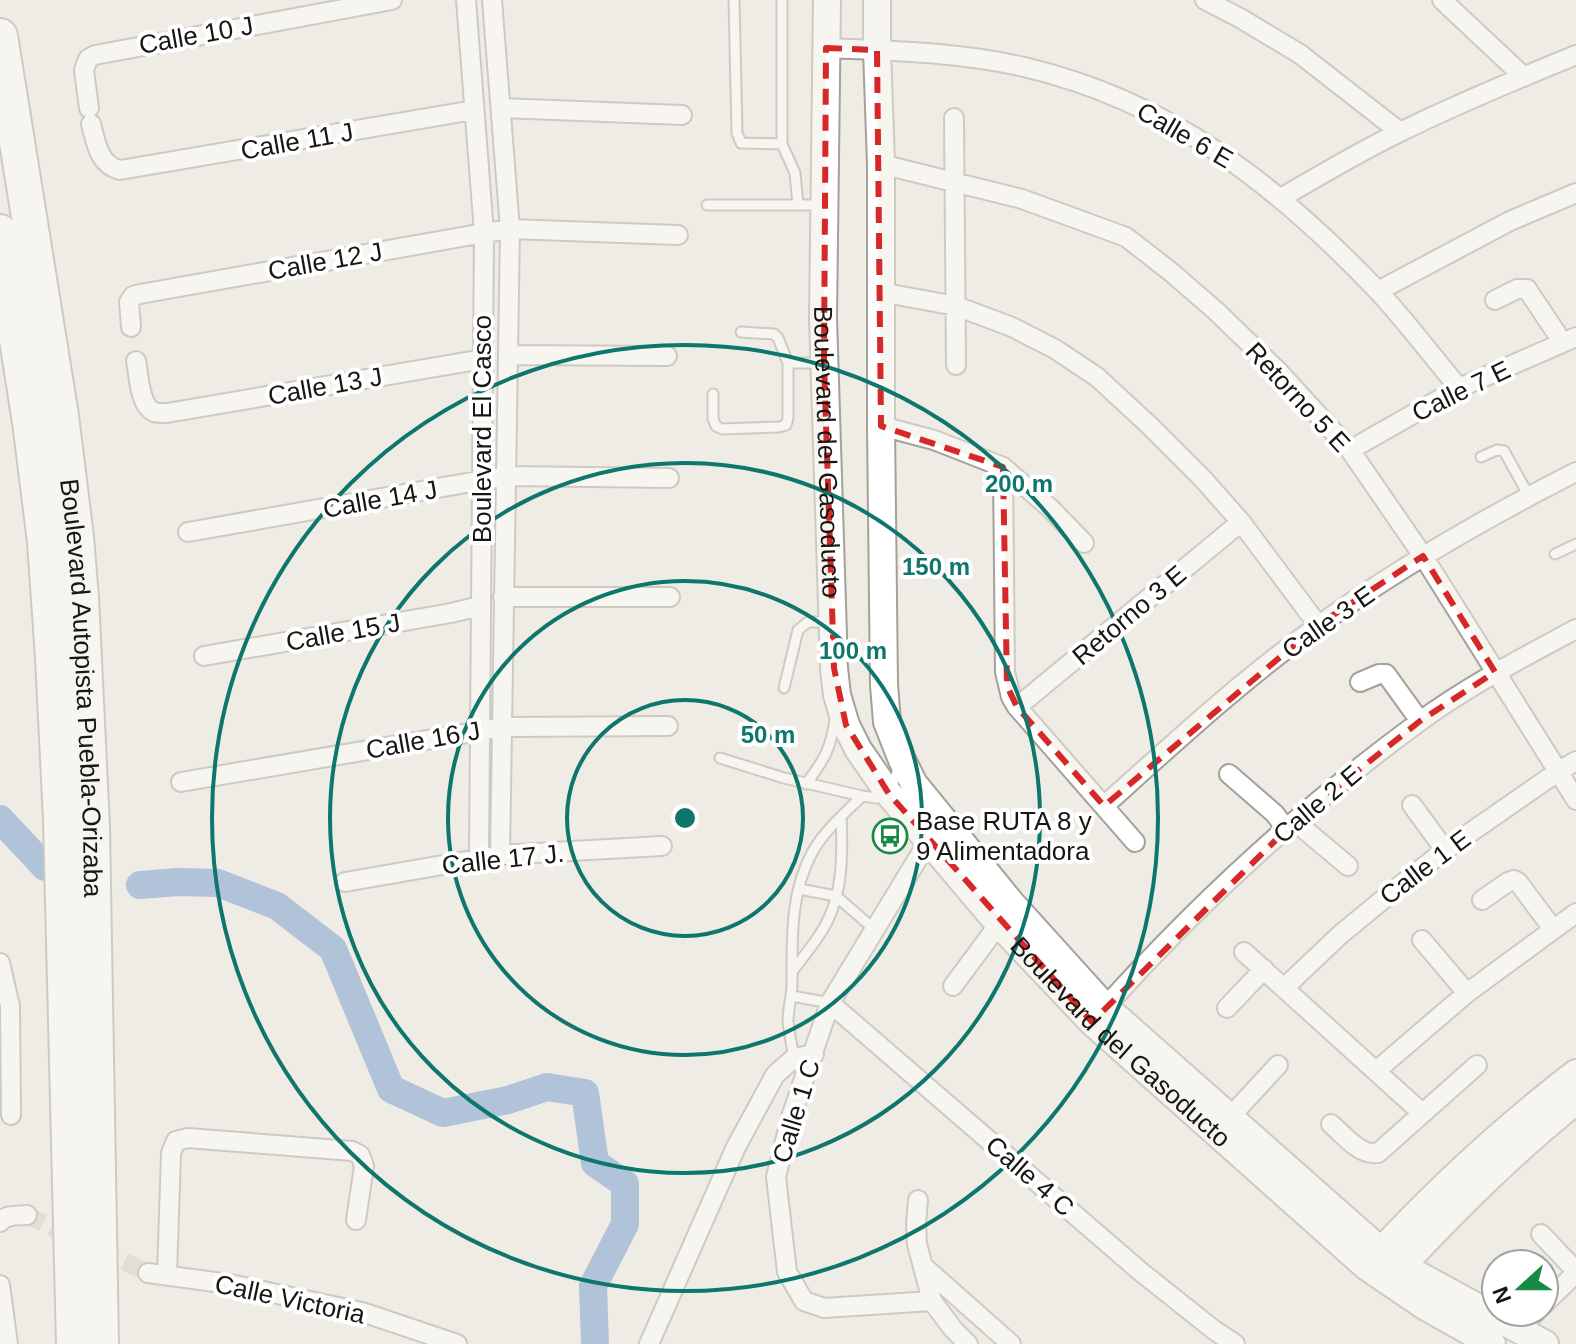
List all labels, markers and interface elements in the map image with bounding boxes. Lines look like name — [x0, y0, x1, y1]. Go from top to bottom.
street label: Calle 10 J — [136, 10, 256, 60]
street label: Calle 6 E — [1132, 96, 1238, 174]
street label: Calle 11 J — [238, 116, 356, 166]
street label: Calle 12 J — [265, 236, 385, 286]
street label: Boulevard del Gasoducto — [808, 306, 847, 598]
street label: Boulevard El Casco — [467, 315, 497, 543]
street label: Retorno 5 E — [1240, 336, 1356, 458]
street label: Calle 7 E — [1407, 354, 1515, 428]
street label: Calle 13 J — [265, 361, 385, 411]
text: 200 m — [985, 470, 1053, 497]
street label: Calle 14 J — [320, 474, 440, 524]
street label: Boulevard Autopista Puebla-Orizaba — [54, 477, 108, 898]
text: 150 m — [902, 553, 970, 580]
street label: Retorno 3 E — [1066, 559, 1192, 671]
street label: Calle 3 E — [1276, 579, 1380, 665]
street label: Calle 15 J — [283, 607, 403, 657]
text: 100 m — [819, 637, 887, 664]
street label: Calle 16 J — [363, 715, 483, 765]
text: 50 m — [741, 721, 795, 748]
street label: Calle 2 E — [1267, 759, 1367, 849]
centre of rings — [671, 804, 699, 832]
place label: Base RUTA 8 y 9 Alimentadora — [916, 806, 1092, 866]
bus stop icon: Base RUTA 8 y 9 Alimentadora — [871, 817, 909, 855]
street label: Calle 1 E — [1374, 823, 1476, 911]
street label: Calle 17 J. — [440, 838, 566, 880]
street label: Boulevard del Gasoducto — [1004, 931, 1237, 1153]
street label: Calle 1 C — [766, 1055, 826, 1167]
street label: Calle 4 C — [980, 1130, 1080, 1222]
north arrow — [1480, 1248, 1560, 1328]
street label: Calle Victoria — [212, 1268, 368, 1330]
text: N — [1487, 1283, 1516, 1307]

